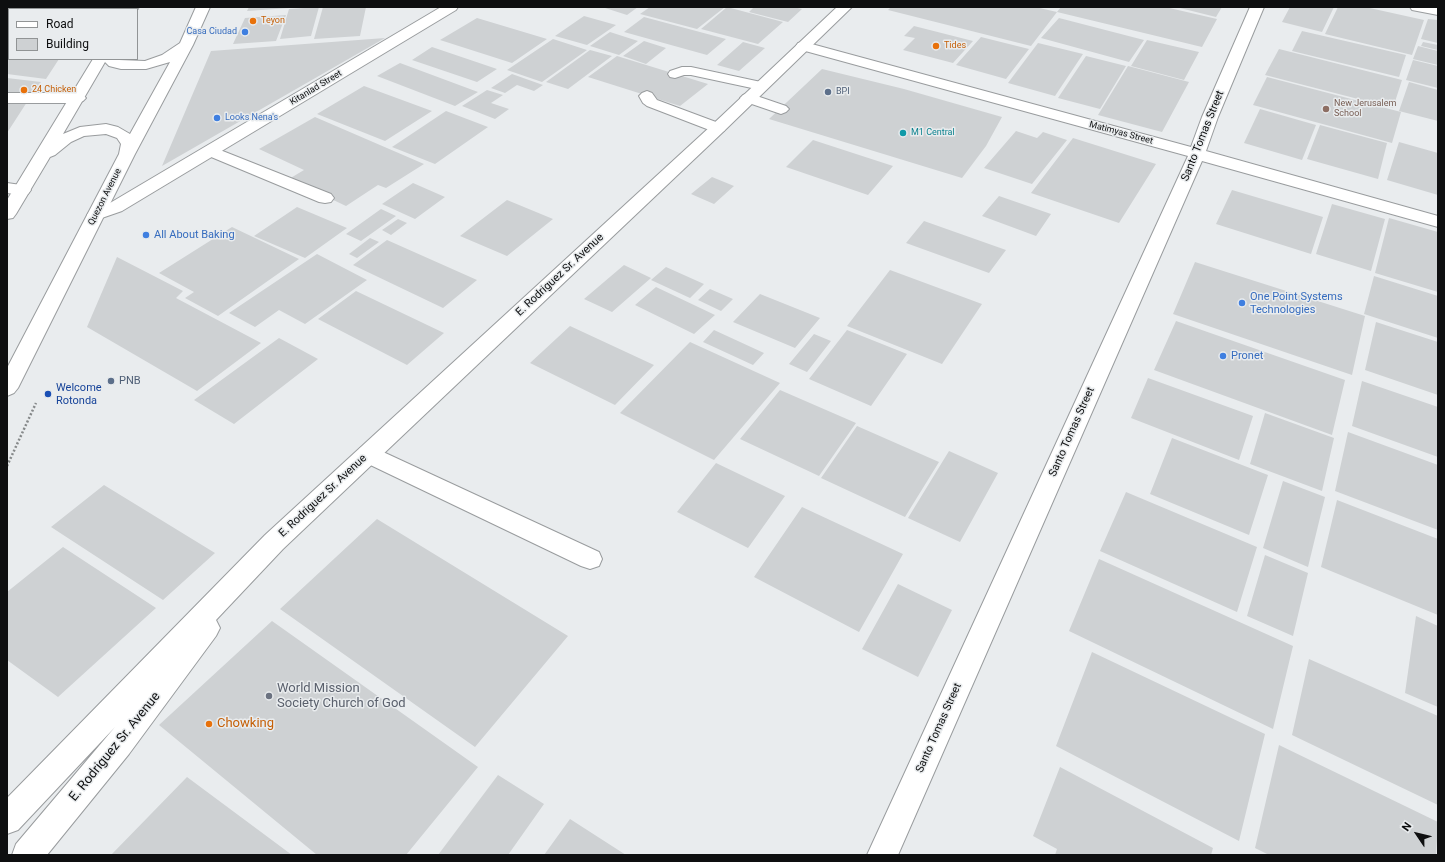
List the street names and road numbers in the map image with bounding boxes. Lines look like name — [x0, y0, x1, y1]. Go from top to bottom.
street label: Kitanlad Street — [288, 68, 344, 108]
street label: Santo Tomas Street — [1179, 89, 1227, 183]
street label: Matimyas Street — [1088, 119, 1154, 147]
street label: Quezon Avenue — [86, 167, 124, 227]
street label: E. Rodriguez Sr. Avenue — [513, 231, 607, 319]
street label: Santo Tomas Street — [1046, 385, 1098, 479]
street label: E. Rodriguez Sr. Avenue — [276, 452, 370, 540]
street label: Santo Tomas Street — [913, 681, 965, 775]
street label: E. Rodriguez Sr. Avenue — [66, 689, 164, 805]

